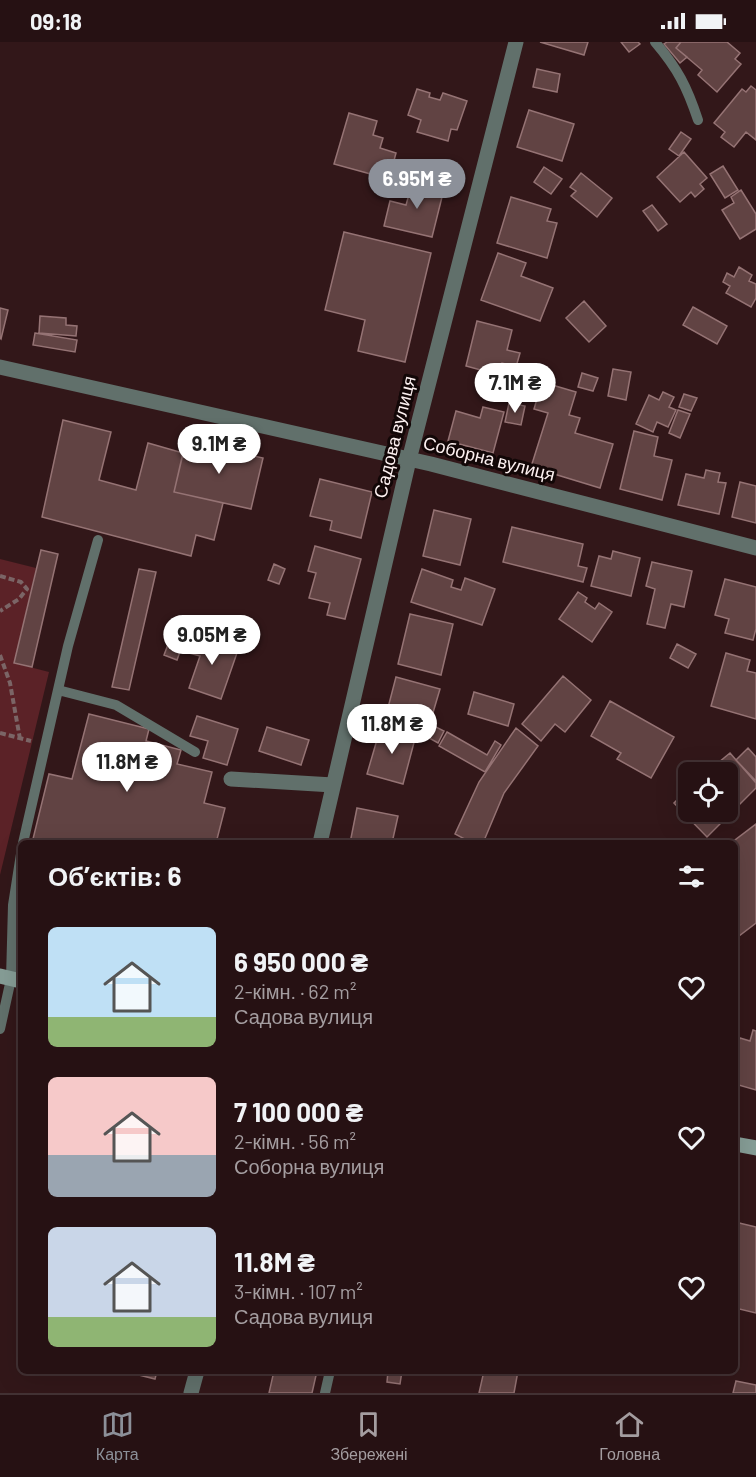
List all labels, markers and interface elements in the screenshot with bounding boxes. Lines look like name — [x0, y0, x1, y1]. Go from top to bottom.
text: 09:18 — [30, 8, 82, 34]
pin: 6.95M ₴ — [362, 159, 472, 210]
text: 6.95M ₴ — [382, 166, 452, 190]
pin: 7.1M ₴ — [466, 363, 564, 414]
text: 7.1M ₴ — [489, 370, 541, 394]
street label: Садова вулиця — [368, 373, 420, 500]
pin: 9.1M ₴ — [170, 424, 268, 475]
text: 9.1M ₴ — [192, 431, 246, 455]
street label: Соборна вулиця — [421, 431, 558, 485]
pin: 9.05M ₴ — [157, 615, 267, 666]
text: 9.05M ₴ — [177, 622, 247, 646]
pin: 11.8M ₴ — [337, 704, 447, 755]
text: 11.8M ₴ — [361, 711, 423, 735]
pin: 11.8M ₴ — [72, 742, 182, 793]
text: 11.8M ₴ — [96, 749, 158, 773]
map controls — [678, 762, 738, 822]
button: locate — [678, 762, 738, 822]
text: Об’єктів: 6 — [48, 860, 182, 891]
icon: filters — [675, 860, 708, 893]
text: 6 950 000 ₴ — [234, 946, 368, 977]
icon: home — [96, 951, 168, 1023]
icon: heart — [675, 971, 708, 1004]
text: 2-кімн. · 62 m² — [234, 979, 356, 1003]
text: Садова вулиця — [234, 1004, 373, 1028]
text: 7 100 000 ₴ — [234, 1096, 363, 1127]
icon: home — [96, 1101, 168, 1173]
icon: heart — [675, 1121, 708, 1154]
text: 2-кімн. · 56 m² — [234, 1129, 356, 1153]
text: Соборна вулиця — [234, 1154, 384, 1178]
text: 11.8M ₴ — [234, 1246, 315, 1277]
icon: home — [96, 1251, 168, 1323]
icon: heart — [675, 1271, 708, 1304]
text: 3-кімн. · 107 m² — [234, 1279, 363, 1303]
text: Садова вулиця — [234, 1304, 373, 1328]
tab: Карта — [96, 1408, 139, 1464]
tab: Збережені — [330, 1408, 408, 1464]
tab: Головна — [599, 1408, 660, 1464]

